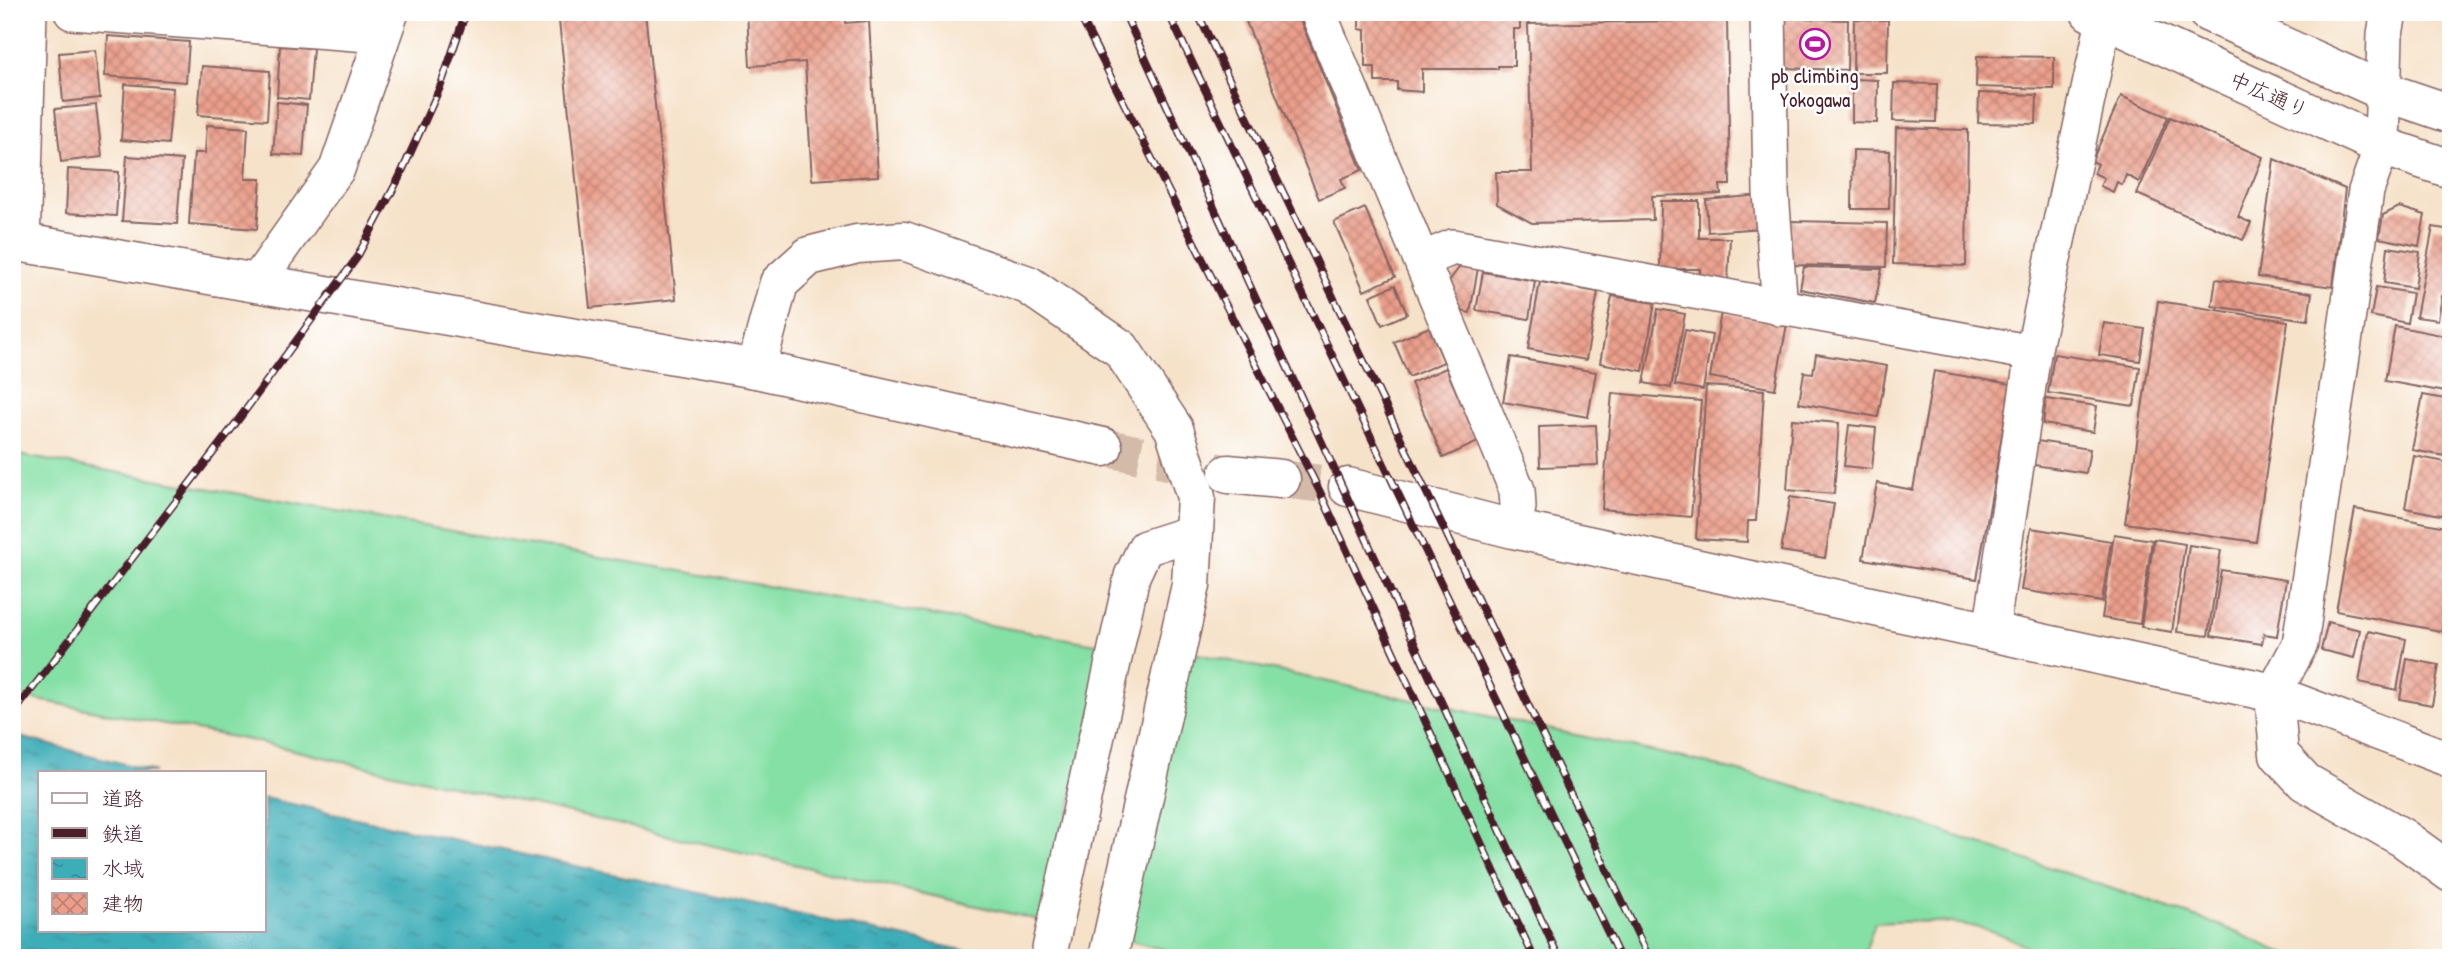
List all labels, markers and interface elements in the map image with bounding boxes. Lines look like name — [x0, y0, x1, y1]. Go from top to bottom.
sports icon: pb climbing Yokogawa — [1798, 27, 1832, 61]
place label: pb climbing Yokogawa — [1771, 61, 1859, 114]
street label: 中広通り — [2225, 64, 2313, 125]
legend — [38, 771, 266, 932]
text: 道路 — [102, 784, 144, 813]
text: 鉄道 — [102, 819, 144, 848]
text: 水域 — [102, 854, 144, 883]
text: 建物 — [102, 889, 144, 918]

